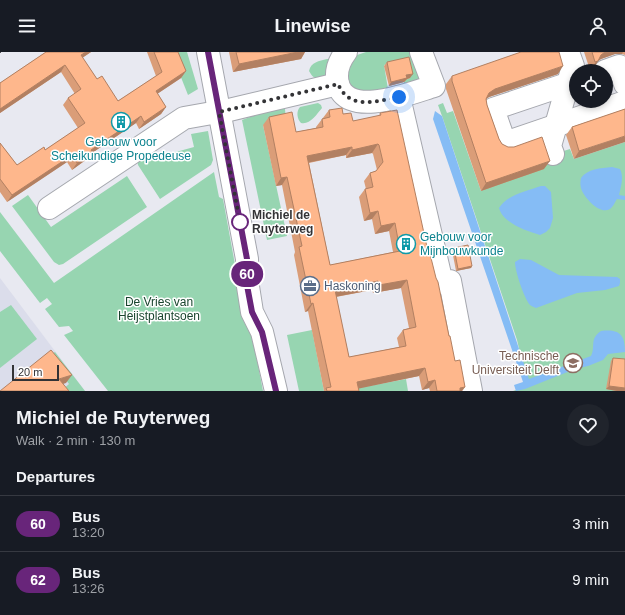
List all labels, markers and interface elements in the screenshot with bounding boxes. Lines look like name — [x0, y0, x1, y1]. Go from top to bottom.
icon: menu — [16, 15, 38, 37]
icon: person — [587, 15, 609, 37]
text: Linewise — [274, 16, 351, 36]
map controls — [569, 64, 613, 108]
button: locate — [569, 64, 613, 108]
your location — [389, 87, 409, 107]
building icon: Gebouw voor Scheikundige Propedeuse — [110, 111, 132, 133]
place label: Gebouw voor Scheikundige Propedeuse — [51, 135, 191, 163]
place label: Michiel de Ruyterweg — [252, 208, 313, 236]
marker: Michiel de Ruyterweg — [231, 213, 249, 231]
place label: Gebouw voor Mijnbouwkunde — [420, 230, 504, 258]
building icon: Gebouw voor Mijnbouwkunde — [395, 233, 417, 255]
line badge: 60 — [229, 261, 265, 287]
text: 60 — [239, 266, 255, 282]
office icon: Haskoning — [299, 275, 321, 297]
place label: Haskoning — [324, 279, 381, 293]
park label: De Vries van Heijstplantsoen — [118, 295, 200, 323]
place label: Technische Universiteit Delft — [472, 349, 560, 377]
school or university icon: Technische Universiteit Delft — [562, 352, 584, 374]
scale bar — [12, 363, 59, 382]
text: 20 m — [18, 366, 42, 378]
button: heart — [567, 404, 609, 446]
text: Michiel de Ruyterweg — [16, 407, 210, 428]
text: Walk · 2 min · 130 m — [16, 433, 135, 448]
text: Departures — [16, 468, 95, 485]
text: Bus — [72, 508, 100, 525]
text: 3 min — [572, 515, 609, 532]
text: 60 — [30, 516, 46, 532]
text: 13:20 — [72, 525, 105, 540]
text: Bus — [72, 564, 100, 581]
text: 9 min — [572, 571, 609, 588]
text: 62 — [30, 572, 46, 588]
text: 13:26 — [72, 581, 105, 596]

